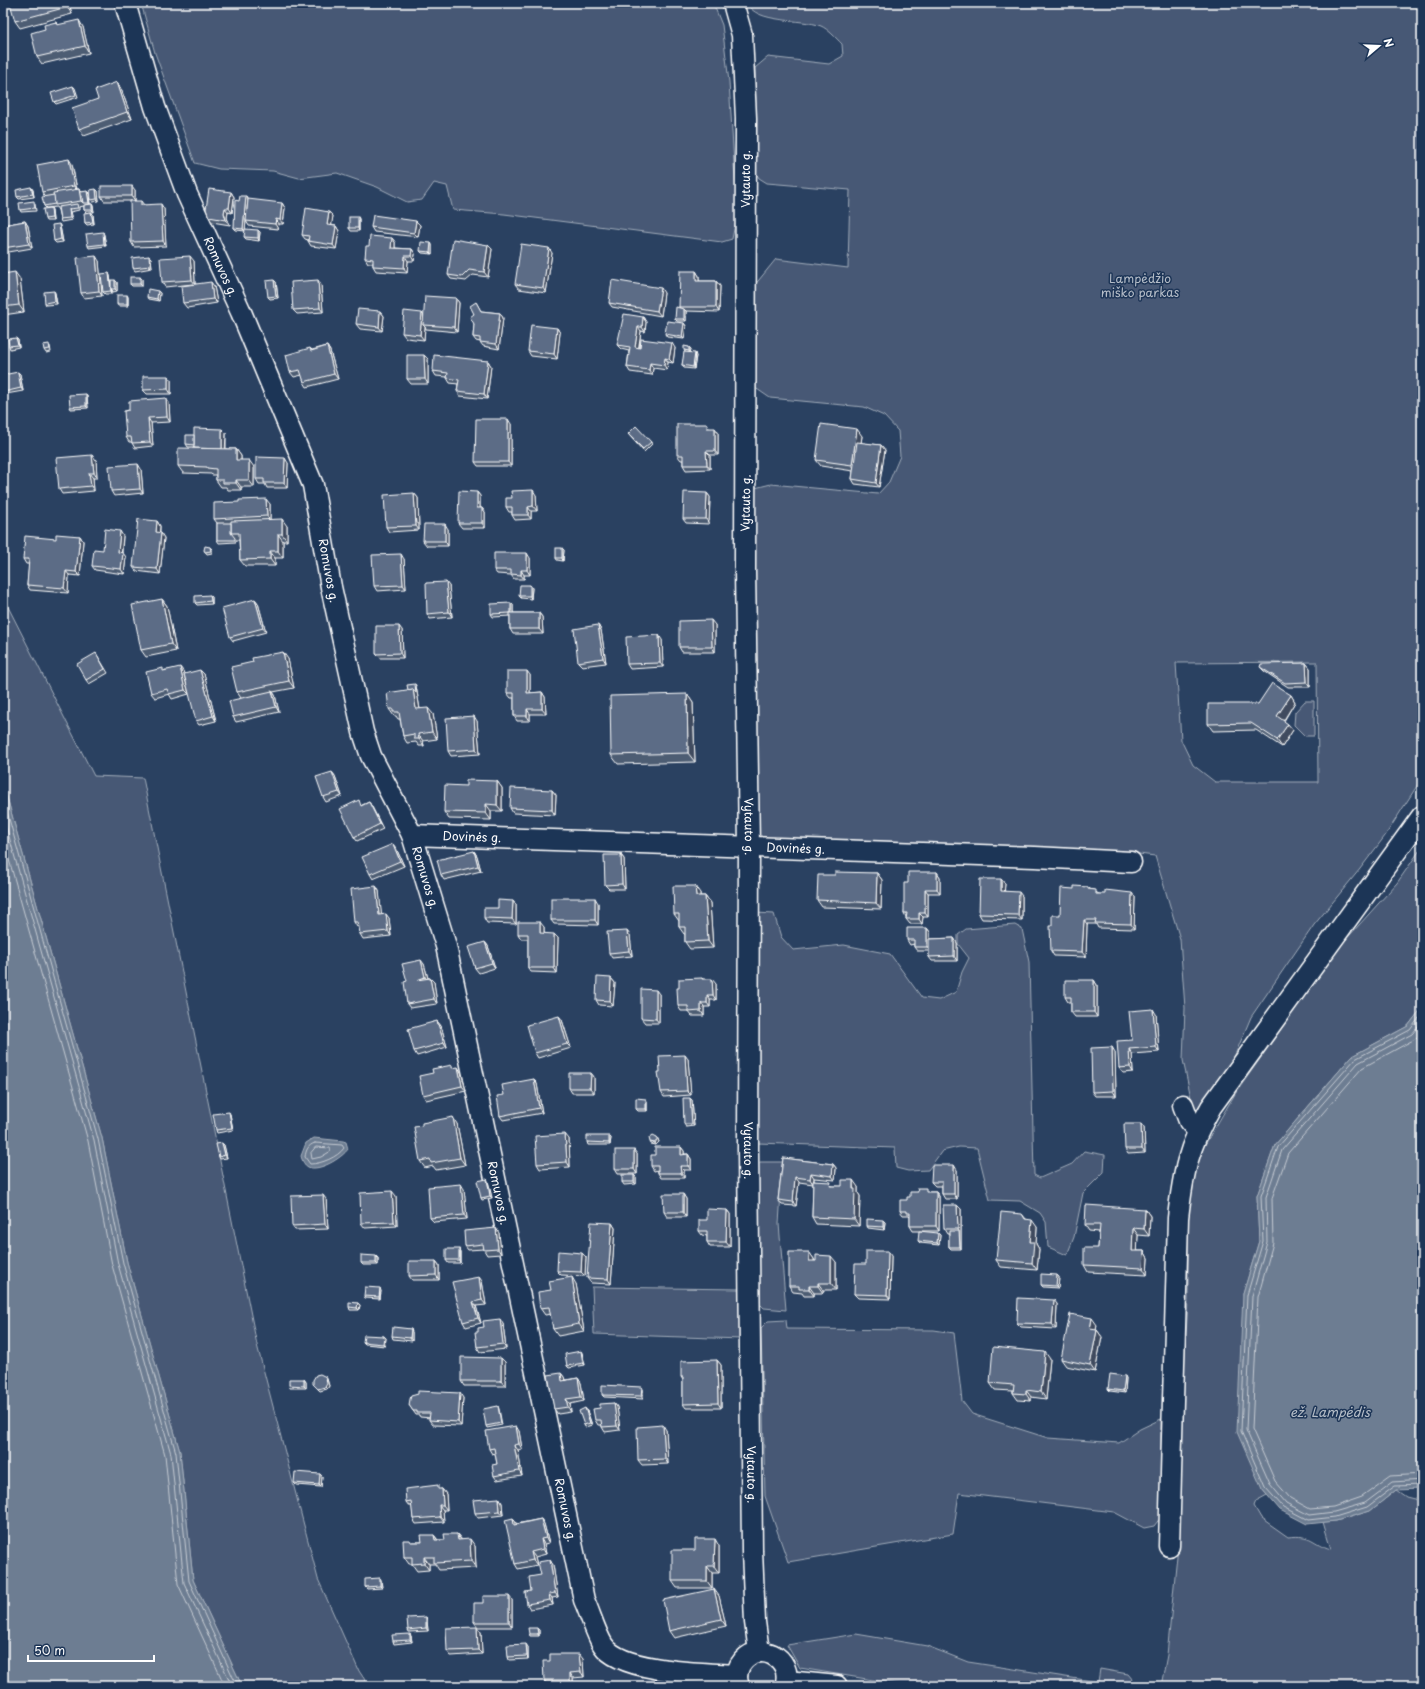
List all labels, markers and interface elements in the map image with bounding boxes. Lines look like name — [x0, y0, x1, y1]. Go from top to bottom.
north arrow — [1359, 26, 1399, 66]
text: N — [1379, 36, 1398, 50]
street label: Vytauto g. — [736, 150, 754, 208]
street label: Romuvos g. — [200, 233, 243, 300]
park label: Lampėdžio miško parkas — [1101, 269, 1180, 301]
street label: Vytauto g. — [735, 474, 755, 532]
street label: Romuvos g. — [315, 537, 344, 604]
street label: Vytauto g. — [740, 798, 759, 855]
street label: Dovinės g. — [442, 826, 502, 846]
street label: Dovinės g. — [766, 838, 825, 858]
street label: Romuvos g. — [408, 844, 444, 911]
street label: Vytauto g. — [740, 1122, 758, 1180]
street label: Romuvos g. — [484, 1159, 515, 1226]
water label: ež. Lampėdis — [1290, 1402, 1371, 1421]
street label: Vytauto g. — [743, 1446, 762, 1504]
street label: Romuvos g. — [550, 1476, 582, 1543]
scale bar — [28, 1637, 154, 1663]
text: 50 m — [34, 1641, 65, 1659]

